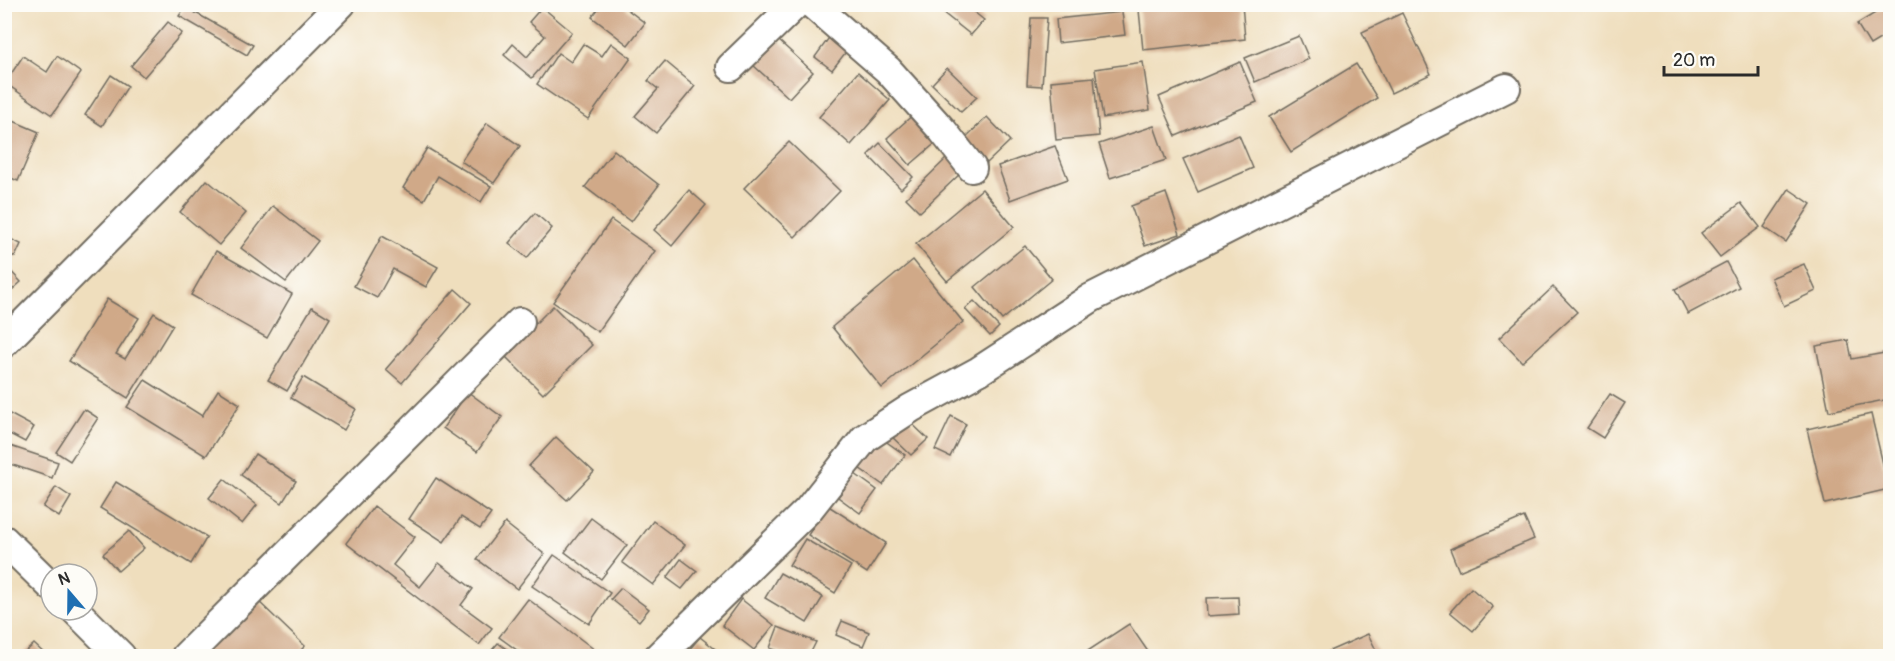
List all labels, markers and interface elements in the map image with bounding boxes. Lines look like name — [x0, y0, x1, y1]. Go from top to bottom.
scale bar — [1664, 39, 1758, 77]
text: 20 m — [1673, 49, 1715, 72]
north arrow — [39, 562, 99, 622]
text: N — [56, 568, 73, 590]

